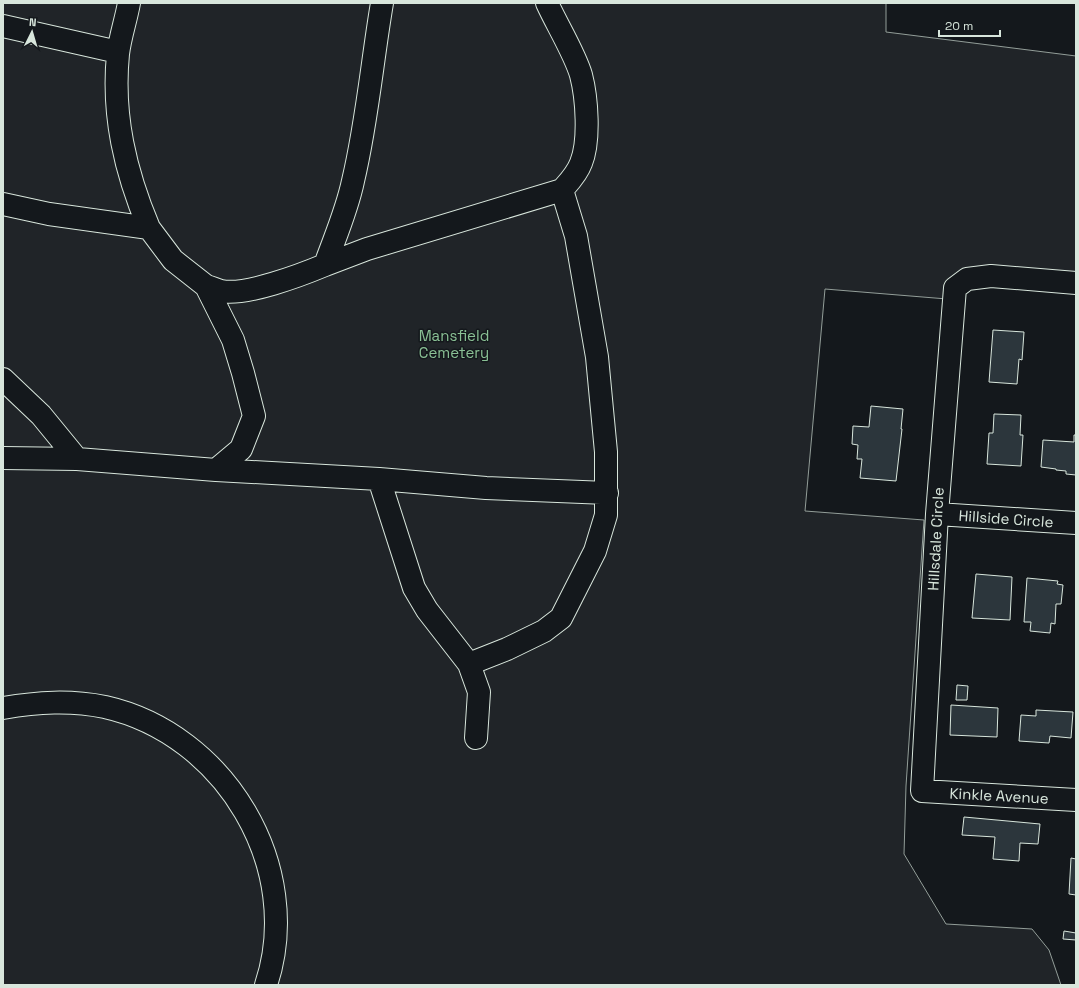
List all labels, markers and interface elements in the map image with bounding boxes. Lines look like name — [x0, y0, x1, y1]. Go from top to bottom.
north arrow — [12, 12, 52, 52]
scale bar — [939, 12, 1000, 38]
text: N — [29, 15, 37, 29]
text: 20 m — [945, 18, 973, 34]
park label: Mansfield Cemetery — [419, 326, 489, 362]
street label: Hillsdale Circle — [923, 487, 948, 591]
street label: Hillside Circle — [958, 506, 1054, 531]
street label: Kinkle Avenue — [949, 783, 1049, 808]

